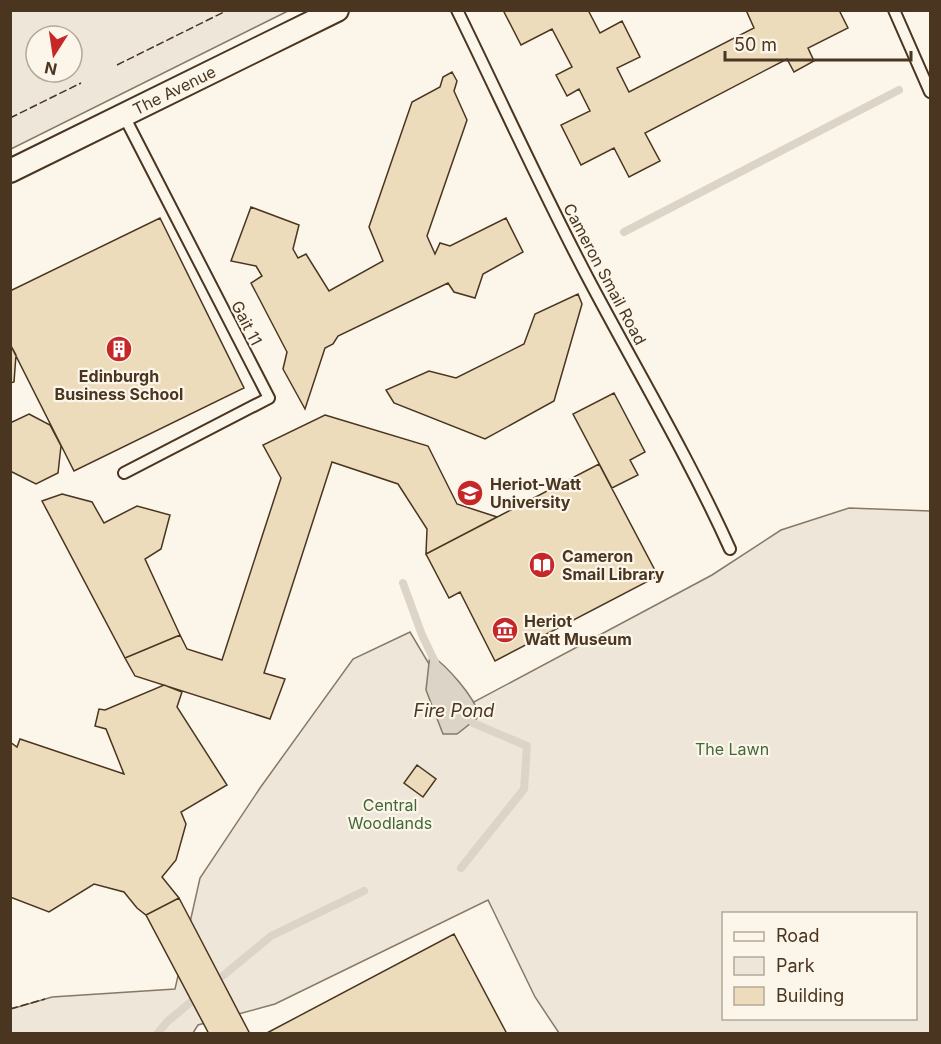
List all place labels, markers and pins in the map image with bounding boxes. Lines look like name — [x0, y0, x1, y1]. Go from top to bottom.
building icon: Edinburgh Business School — [104, 334, 134, 364]
place label: Edinburgh Business School — [55, 366, 183, 404]
place label: Heriot-Watt University — [490, 474, 581, 512]
school or university icon: Heriot-Watt University — [455, 478, 485, 508]
place label: Cameron Smail Library — [562, 546, 665, 584]
library icon: Cameron Smail Library — [527, 550, 557, 580]
place label: Heriot Watt Museum — [524, 611, 632, 649]
museum icon: Heriot Watt Museum — [490, 615, 520, 645]

